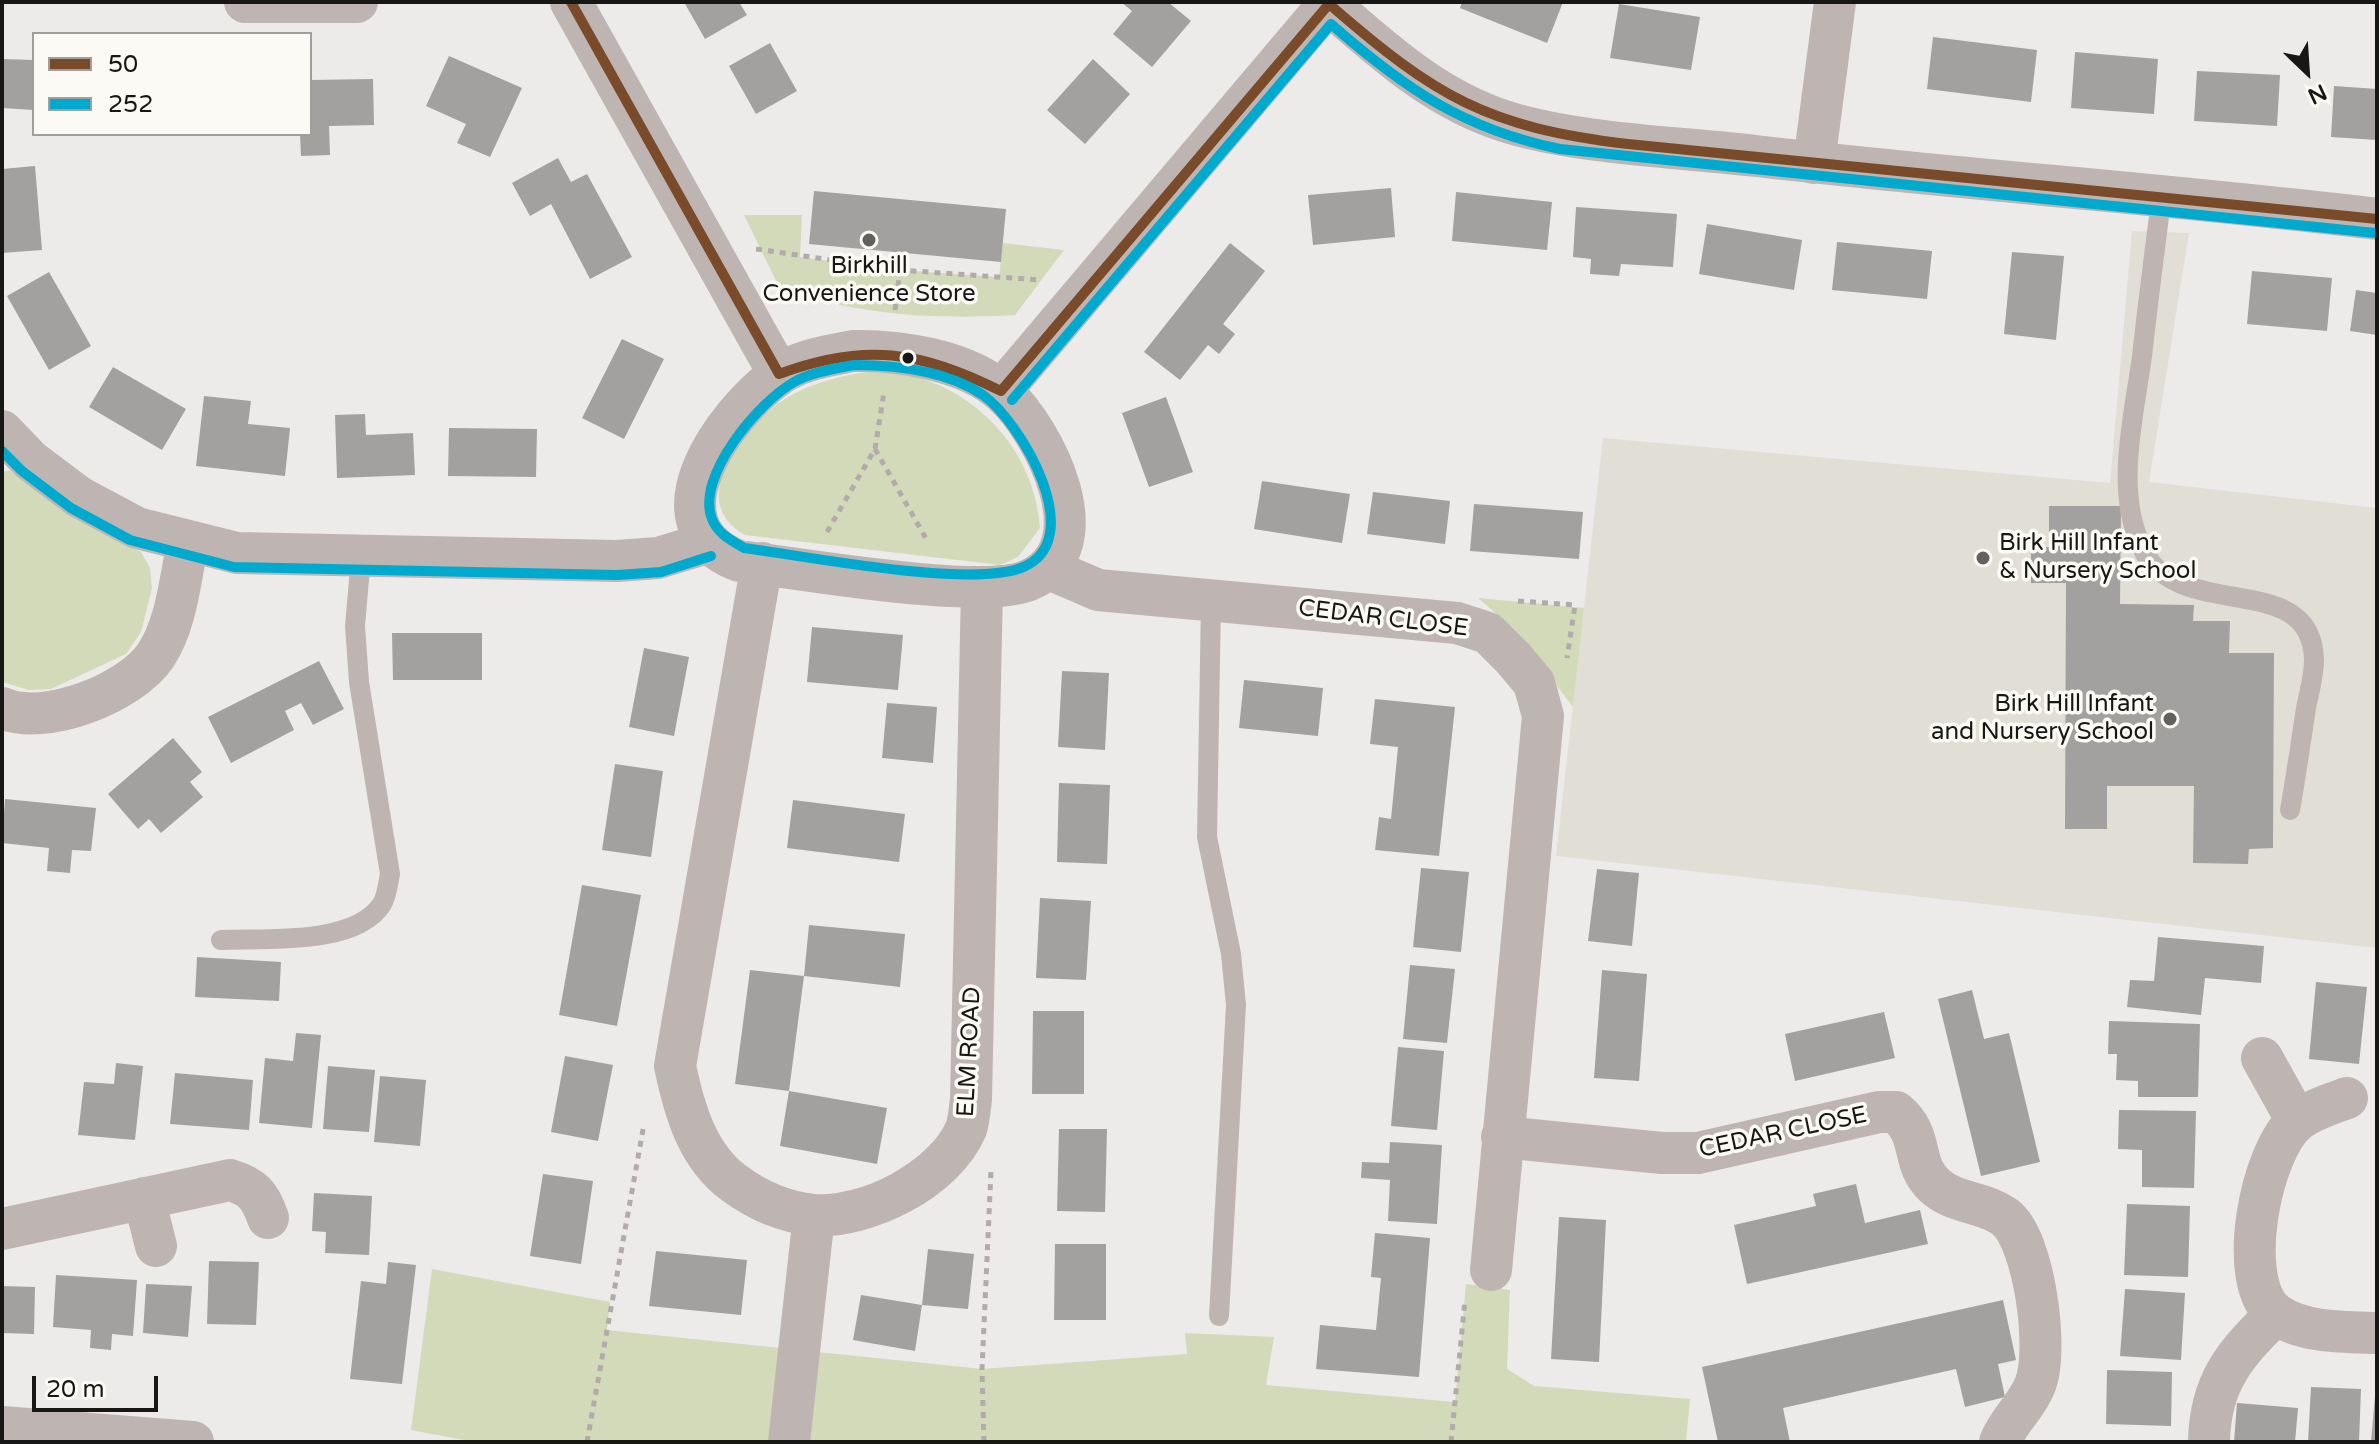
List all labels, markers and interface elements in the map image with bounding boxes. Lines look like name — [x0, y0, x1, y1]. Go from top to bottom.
legend — [32, 32, 312, 136]
north arrow — [2267, 32, 2347, 112]
text: 50 — [108, 50, 138, 79]
text: N — [2304, 78, 2331, 109]
text: 252 — [108, 90, 153, 119]
marker: Birkhill Convenience Store — [860, 231, 878, 249]
place label: Birkhill Convenience Store — [763, 253, 975, 309]
unlabelled marker — [900, 350, 916, 366]
place label: Birk Hill Infant & Nursery School — [1999, 530, 2196, 586]
marker: Birk Hill Infant & Nursery School — [1974, 549, 1992, 567]
street label: CEDAR CLOSE — [1296, 594, 1470, 644]
place label: Birk Hill Infant and Nursery School — [1931, 691, 2154, 747]
marker: Birk Hill Infant and Nursery School — [2161, 710, 2179, 728]
street label: ELM ROAD — [952, 986, 988, 1118]
street label: CEDAR CLOSE — [1696, 1101, 1870, 1165]
scale bar — [36, 1360, 162, 1410]
text: 20 m — [46, 1375, 104, 1404]

